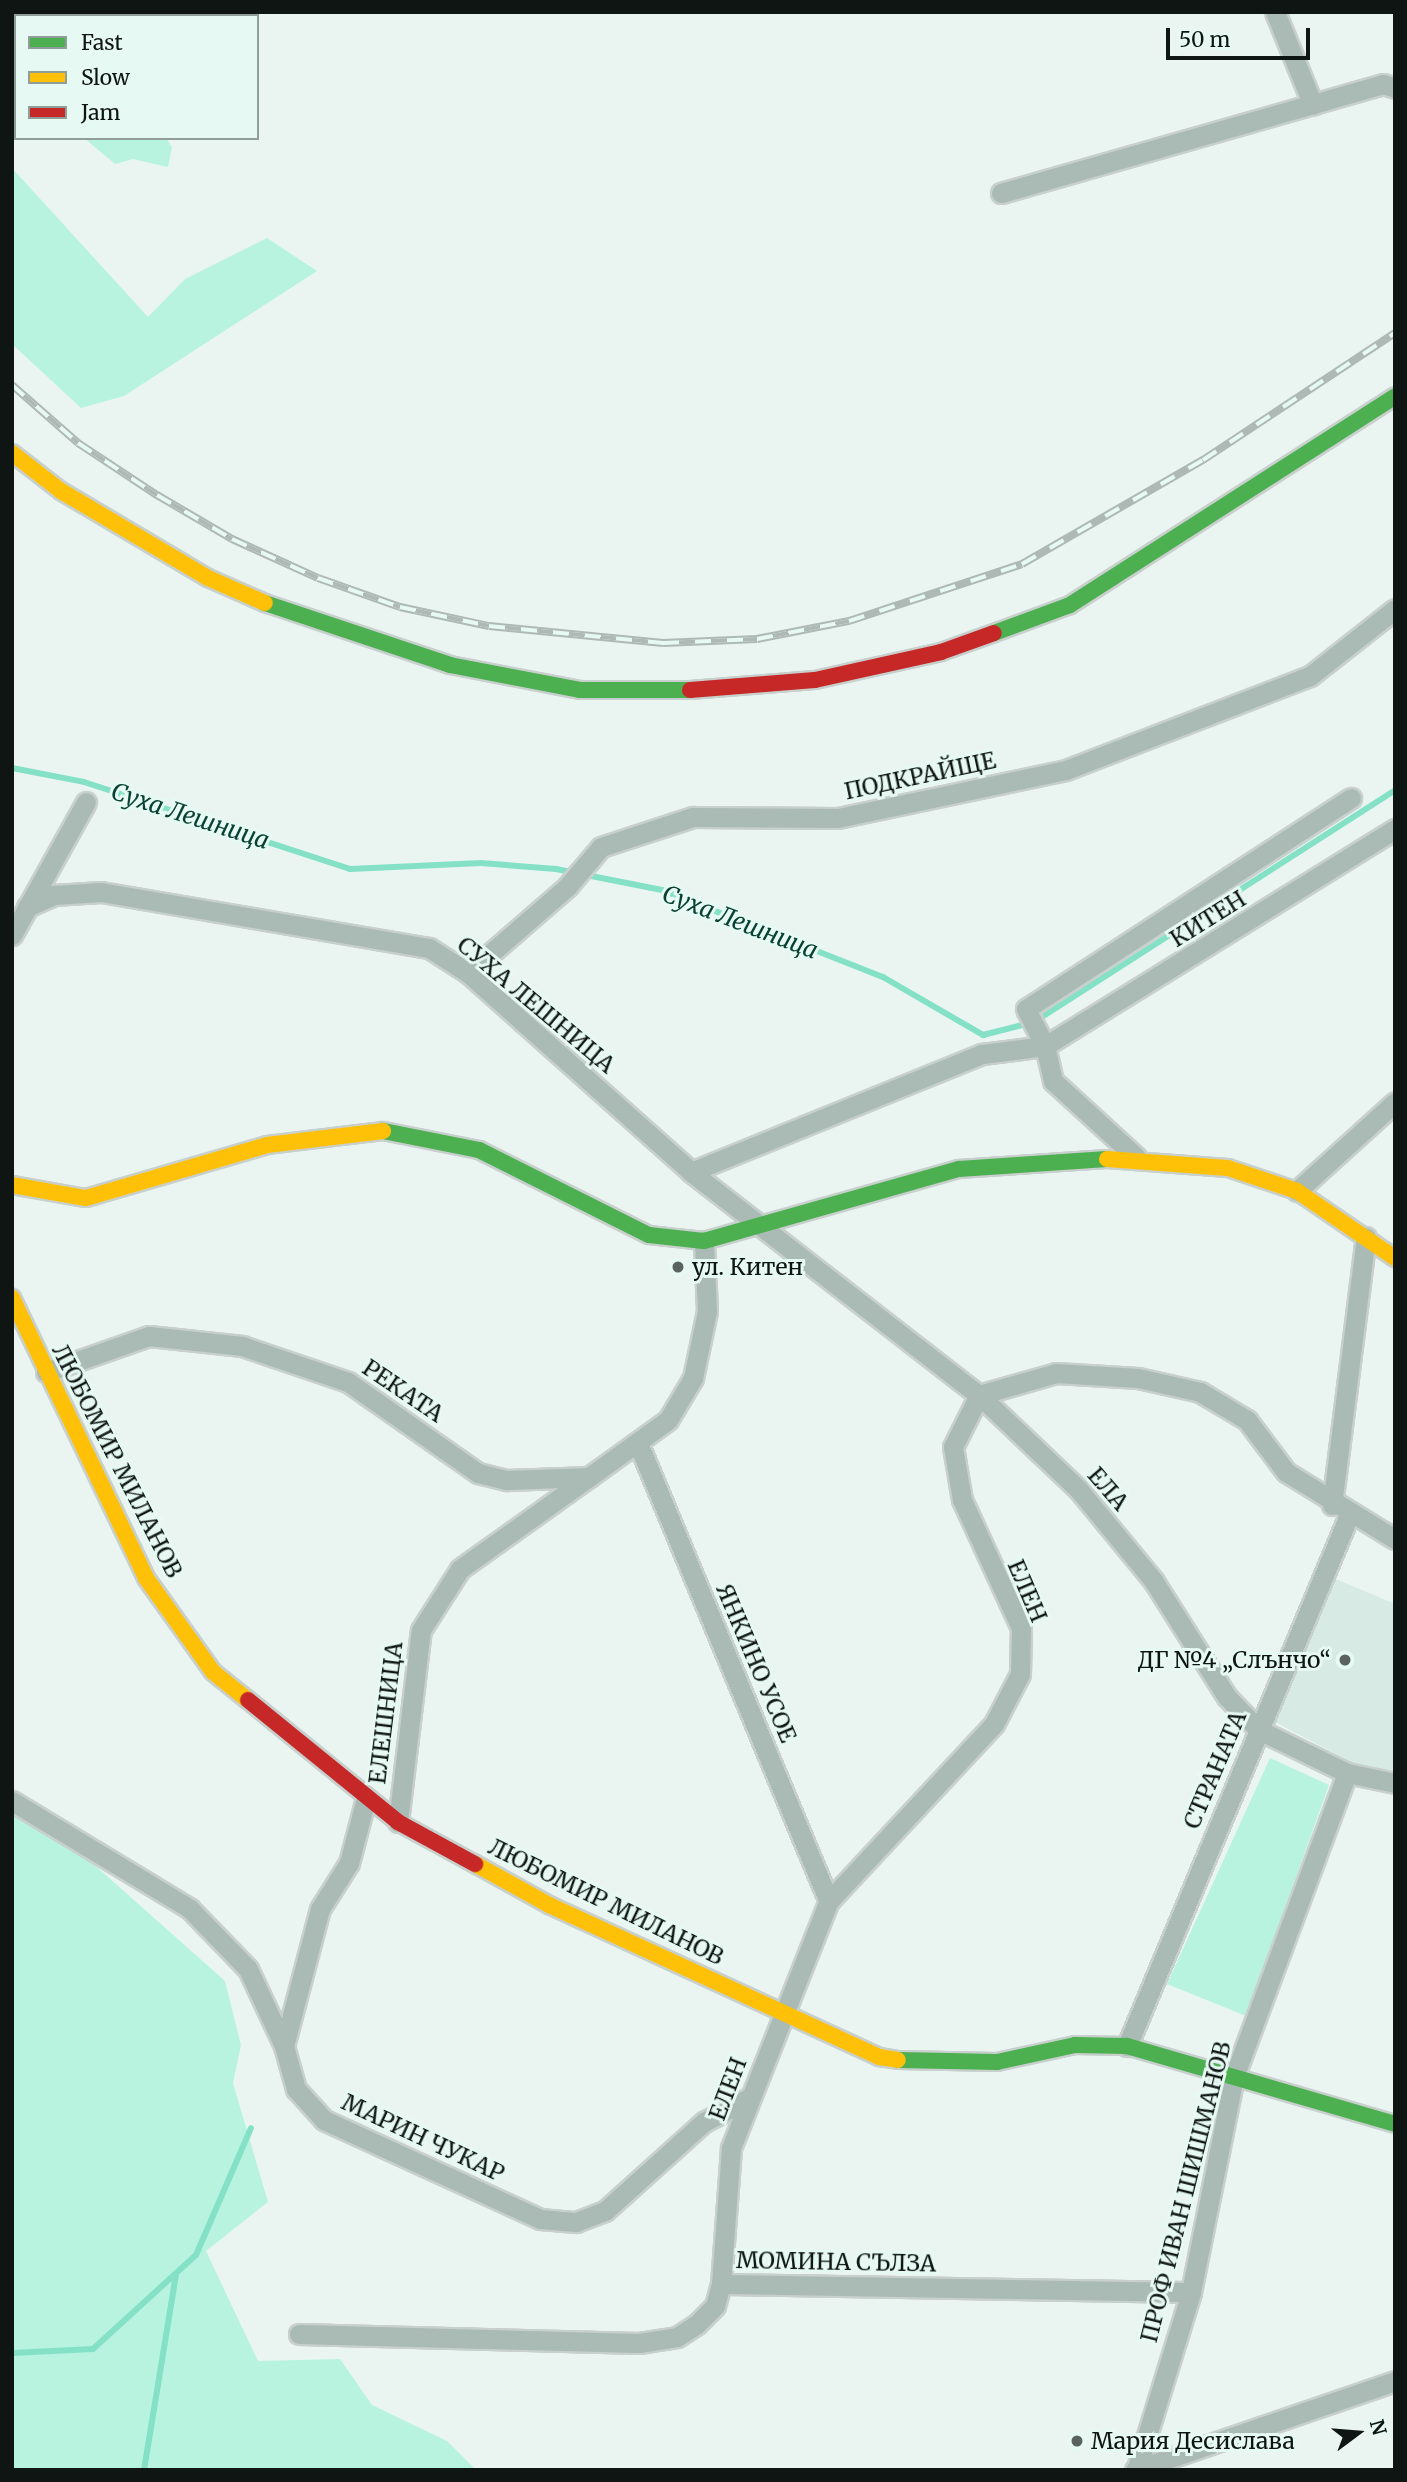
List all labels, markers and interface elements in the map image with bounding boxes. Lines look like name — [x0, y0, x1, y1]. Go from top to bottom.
legend — [14, 14, 259, 140]
scale bar — [1169, 14, 1312, 58]
text: 50 m — [1179, 26, 1230, 53]
text: Fast — [81, 29, 123, 56]
text: Slow — [81, 64, 130, 91]
text: Jam — [81, 99, 120, 126]
street label: ПОДКРАЙЩЕ — [842, 746, 998, 806]
water label: Суха Лешница — [107, 777, 273, 855]
water label: Суха Лешница — [658, 879, 822, 965]
street label: КИТЕН — [1165, 885, 1251, 953]
street label: СУХА ЛЕШНИЦА — [452, 931, 620, 1079]
place label: ул. Китен — [692, 1253, 803, 1281]
marker: ул. Китен — [670, 1259, 686, 1275]
street label: ЛЮБОМИР МИЛАНОВ — [46, 1340, 188, 1582]
street label: РЕКАТА — [357, 1354, 449, 1428]
street label: ЕЛА — [1082, 1462, 1134, 1516]
street label: ЕЛЕН — [1002, 1556, 1052, 1626]
street label: ЯНКИНО УСОЕ — [710, 1580, 802, 1746]
street label: ЕЛЕШНИЦА — [364, 1640, 408, 1786]
place label: ДГ №4 „Слънчо“ — [1138, 1646, 1331, 1674]
marker: ДГ №4 „Слънчо“ — [1337, 1652, 1353, 1668]
street label: СТРАНАТА — [1178, 1707, 1252, 1833]
street label: ЛЮБОМИР МИЛАНОВ — [484, 1833, 728, 1971]
street label: ПРОФ ИВАН ШИШМАНОВ — [1135, 2039, 1237, 2345]
street label: ЕЛЕН — [703, 2054, 753, 2124]
street label: МАРИН ЧУКАР — [337, 2088, 509, 2188]
street label: МОМИНА СЪЛЗА — [736, 2246, 936, 2278]
north arrow — [1323, 2398, 1393, 2468]
text: N — [1365, 2417, 1392, 2438]
place label: Мария Десислава — [1091, 2427, 1295, 2455]
marker: Мария Десислава — [1069, 2433, 1085, 2449]

